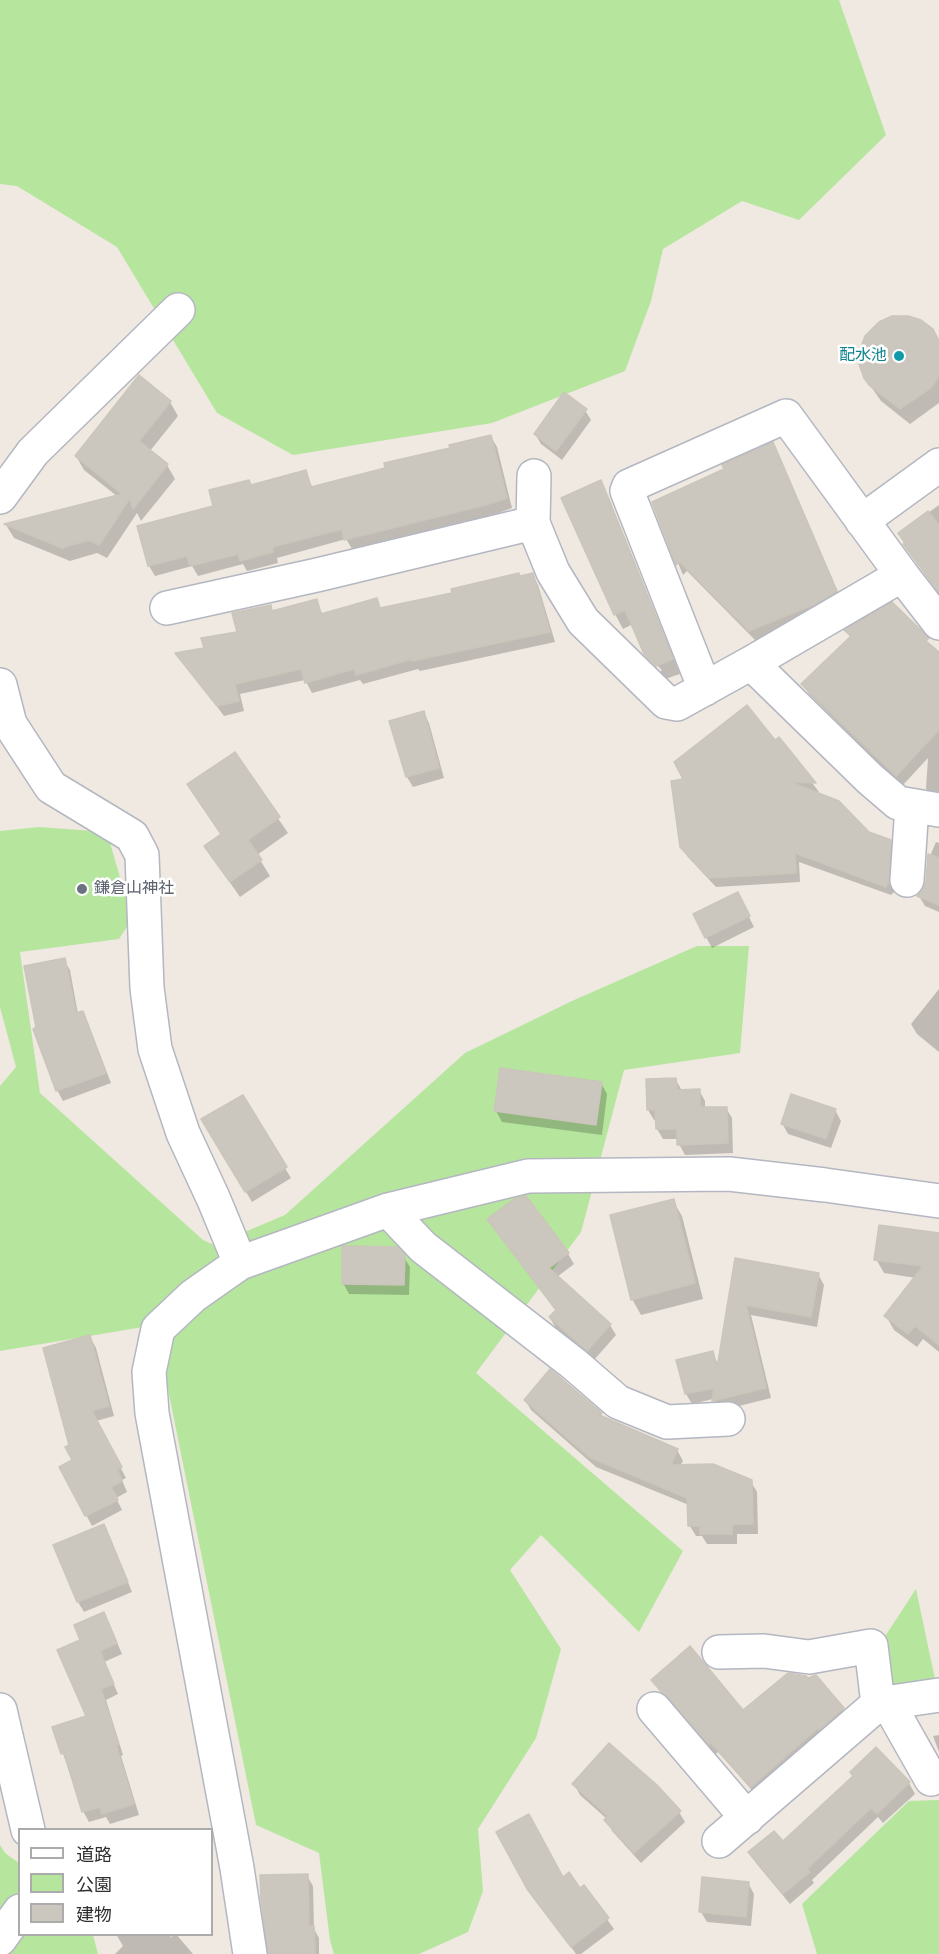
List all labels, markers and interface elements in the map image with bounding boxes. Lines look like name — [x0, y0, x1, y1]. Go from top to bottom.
place label: 配水池 — [839, 346, 887, 366]
marker: 配水池 — [892, 349, 906, 363]
place label: 鎌倉山神社 — [94, 879, 174, 899]
marker: 鎌倉山神社 — [75, 882, 89, 896]
legend — [18, 1828, 213, 1936]
text: 道路 — [76, 1845, 112, 1866]
text: 公園 — [76, 1875, 112, 1896]
text: 建物 — [76, 1905, 112, 1926]

